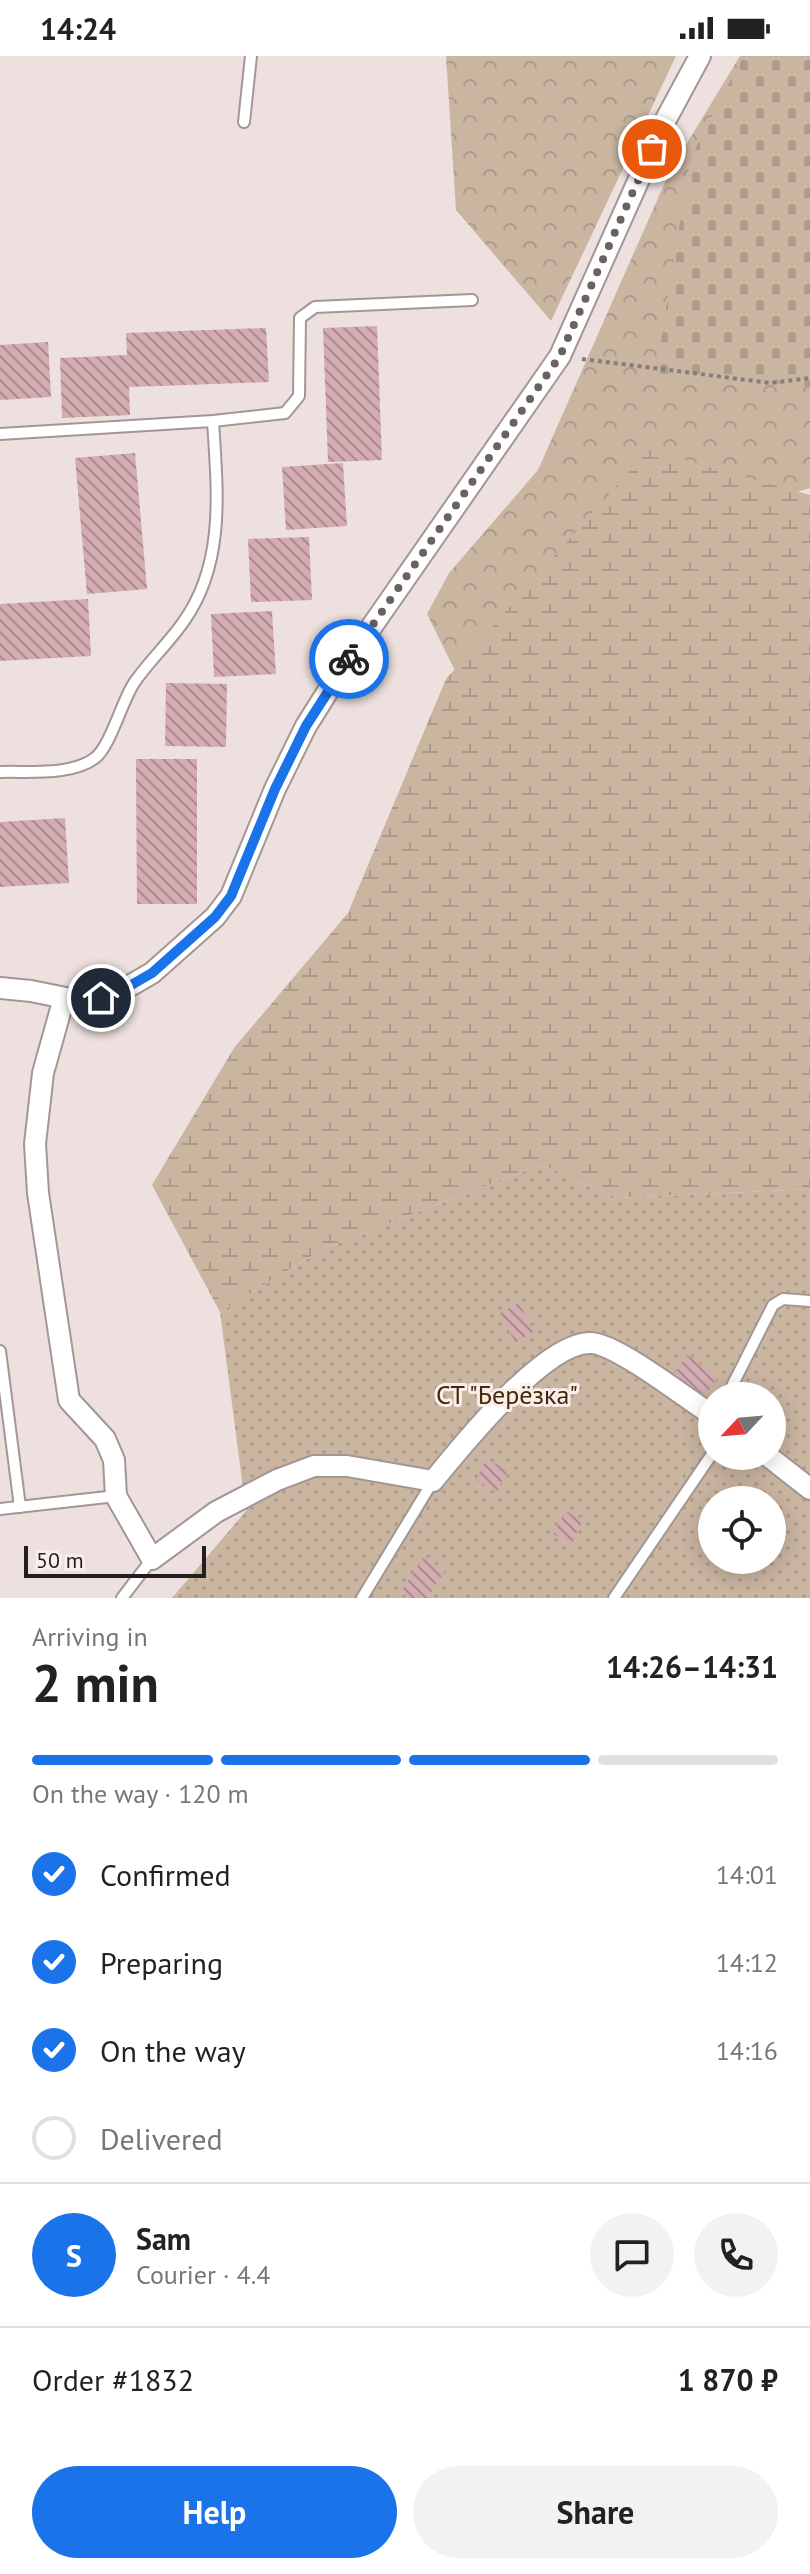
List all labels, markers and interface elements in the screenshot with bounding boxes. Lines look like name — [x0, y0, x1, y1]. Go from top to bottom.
text: 14:24 — [40, 9, 116, 48]
pin — [618, 115, 686, 183]
icon: bag — [630, 127, 674, 171]
courier — [309, 619, 389, 699]
icon: bike — [327, 637, 371, 681]
pin — [67, 964, 135, 1032]
icon: home — [79, 976, 123, 1020]
park label: СТ "Берёзка" — [436, 1378, 578, 1411]
north arrow — [698, 1382, 786, 1470]
map controls — [698, 1382, 786, 1574]
button: locate — [698, 1486, 786, 1574]
scale bar — [24, 1542, 206, 1578]
text: 50 m — [36, 1546, 84, 1574]
text: Arriving in — [32, 1620, 148, 1653]
text: 14:26–14:31 — [606, 1647, 778, 1686]
text: 2 min — [32, 1649, 159, 1716]
text: On the way · 120 m — [32, 1777, 249, 1810]
icon: check — [32, 1852, 76, 1896]
text: Confirmed — [100, 1855, 231, 1894]
text: 14:01 — [716, 1858, 778, 1891]
icon: check — [32, 1940, 76, 1984]
text: Preparing — [100, 1943, 223, 1982]
text: 14:12 — [716, 1946, 778, 1979]
icon: check — [32, 2028, 76, 2072]
text: On the way — [100, 2031, 246, 2070]
text: 14:16 — [716, 2034, 778, 2067]
text: Delivered — [100, 2119, 223, 2158]
button: chat — [590, 2213, 674, 2297]
button: phone — [694, 2213, 778, 2297]
text: Sam — [136, 2219, 191, 2258]
text: S — [66, 2236, 82, 2275]
text: Courier · 4.4 — [136, 2258, 270, 2291]
text: Order #1832 — [32, 2360, 194, 2399]
text: 1 870 ₽ — [678, 2360, 778, 2399]
button: Help — [32, 2466, 397, 2558]
button: Share — [413, 2466, 778, 2558]

